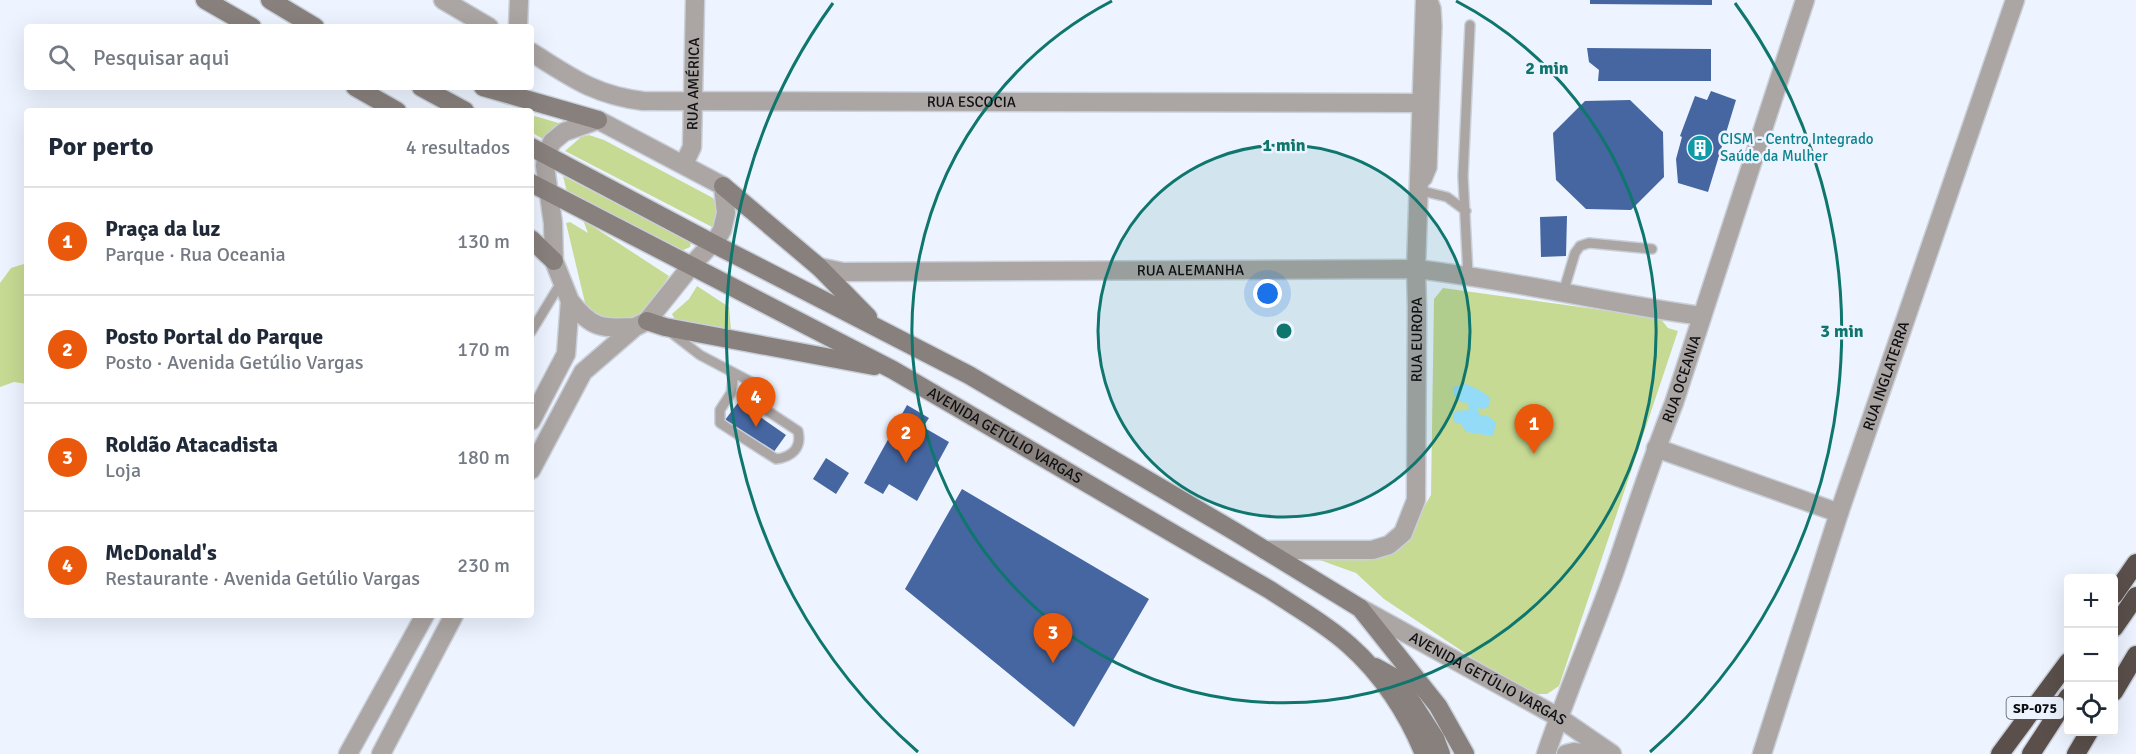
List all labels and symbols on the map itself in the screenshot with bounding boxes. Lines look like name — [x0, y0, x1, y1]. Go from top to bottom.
street label: RUA AMÉRICA — [683, 37, 703, 130]
text: 2 min — [1525, 57, 1569, 79]
street label: RUA ESCOCIA — [927, 93, 1016, 111]
place label: CISM - Centro Integrado Saúde da Mulher — [1720, 130, 1874, 165]
building icon: CISM - Centro Integrado Saúde da Mulher — [1685, 133, 1715, 163]
text: 1 min — [1262, 134, 1306, 156]
street label: RUA ALEMANHA — [1137, 261, 1244, 279]
your location — [1253, 279, 1282, 308]
street label: RUA EUROPA — [1408, 297, 1426, 382]
street label: RUA INGLATERRA — [1859, 319, 1913, 433]
text: 3 min — [1820, 320, 1864, 342]
centre of rings — [1274, 321, 1294, 341]
street label: RUA OCEANIA — [1658, 333, 1705, 425]
pin: 4 — [736, 378, 776, 427]
street label: AVENIDA GETÚLIO VARGAS — [924, 383, 1085, 487]
pin: 1 — [1514, 404, 1553, 454]
pin: 2 — [886, 414, 926, 463]
pin: 3 — [1034, 614, 1072, 663]
street label: AVENIDA GETÚLIO VARGAS — [1406, 628, 1570, 729]
road number: SP-075 — [2006, 697, 2064, 719]

